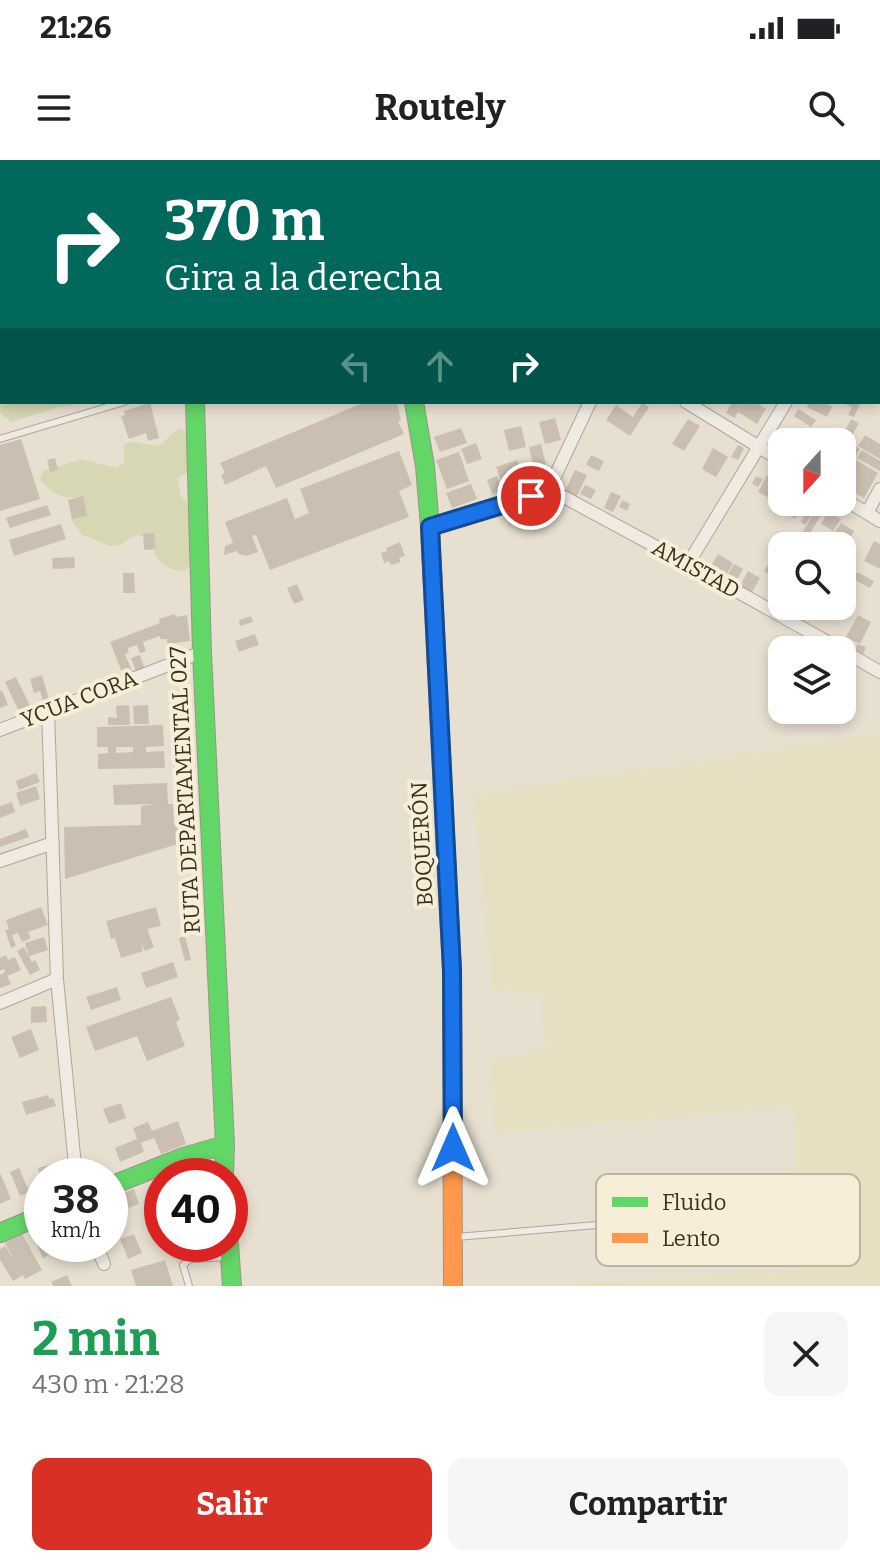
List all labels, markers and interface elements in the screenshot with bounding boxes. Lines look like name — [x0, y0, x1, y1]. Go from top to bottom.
text: 21:26 — [40, 10, 111, 46]
icon: menu — [32, 86, 76, 130]
text: Routely — [375, 86, 505, 130]
icon: search — [804, 86, 848, 130]
text: 370 m — [164, 188, 325, 255]
icon: right — [32, 192, 136, 296]
text: Gira a la derecha — [164, 256, 442, 300]
icon: left — [334, 344, 378, 388]
icon: ahead — [418, 344, 462, 388]
icon: right — [502, 344, 546, 388]
north arrow — [768, 428, 856, 516]
map controls — [768, 428, 856, 724]
pin — [497, 462, 565, 530]
icon: arrive — [509, 474, 553, 518]
button: search — [768, 532, 856, 620]
street label: AMISTAD — [647, 534, 745, 604]
button: layers — [768, 636, 856, 724]
street label: RUTA DEPARTAMENTAL 027 — [164, 646, 206, 934]
street label: YCUA CORA — [17, 664, 141, 734]
street label: BOQUERÓN — [405, 781, 439, 907]
position arrow — [411, 1106, 495, 1190]
speed limit sign: 40 — [144, 1158, 248, 1262]
legend — [596, 1174, 860, 1266]
text: 38 — [52, 1176, 100, 1224]
text: Fluido — [662, 1189, 726, 1216]
text: km/h — [51, 1218, 101, 1242]
text: Lento — [662, 1225, 720, 1252]
text: 2 min — [32, 1310, 160, 1368]
button: close — [764, 1312, 848, 1396]
text: 430 m · 21:28 — [32, 1369, 185, 1400]
button: Salir — [32, 1458, 432, 1550]
button: Compartir — [448, 1458, 848, 1550]

